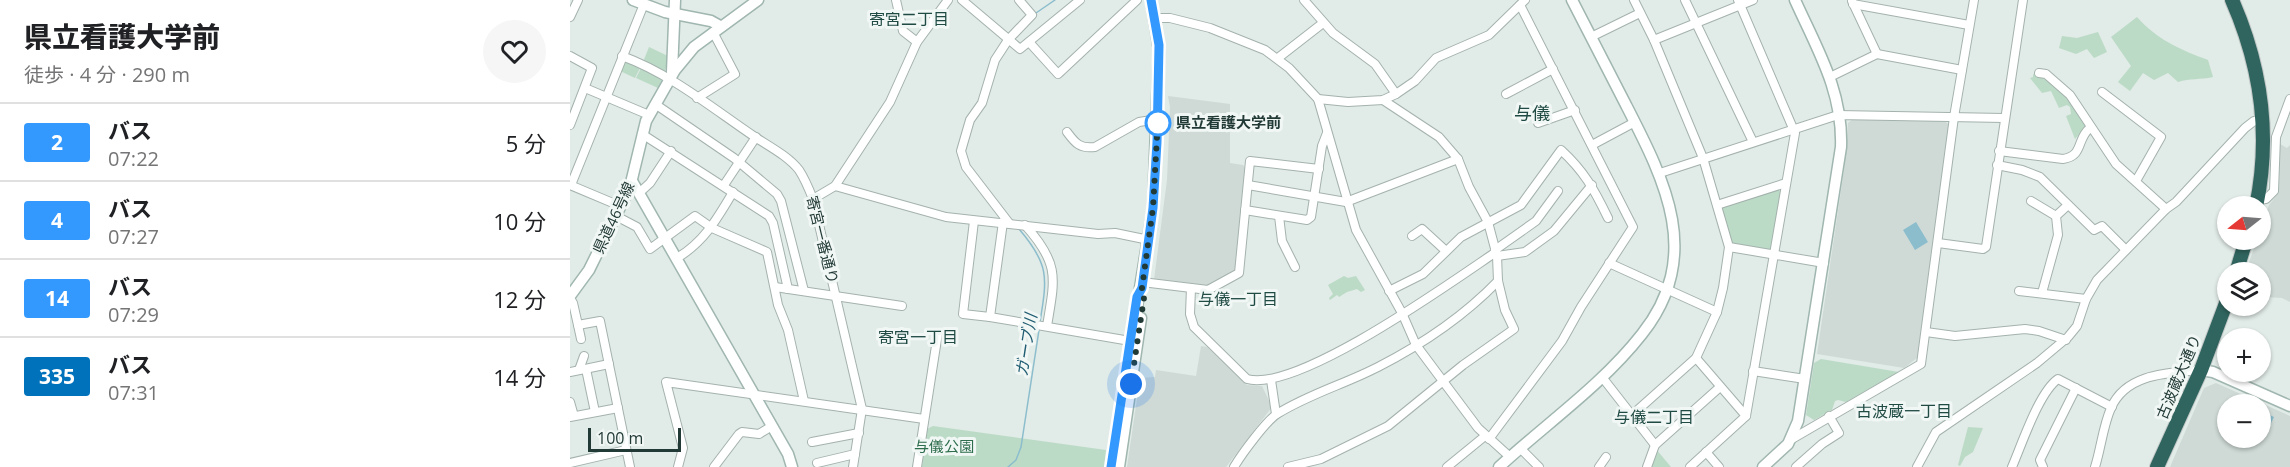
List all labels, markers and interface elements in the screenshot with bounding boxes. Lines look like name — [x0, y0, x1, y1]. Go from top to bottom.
district label: 寄宮二丁目 — [869, 8, 949, 30]
text: 県立看護大学前 — [24, 17, 220, 55]
button: heart — [483, 20, 546, 83]
text: 徒歩 · 4 分 · 290 m — [24, 61, 190, 88]
district label: 与儀 — [1514, 101, 1550, 125]
marker: 県立看護大学前 — [1145, 110, 1171, 136]
place label: 県立看護大学前 — [1176, 112, 1281, 132]
text: バス — [108, 115, 152, 145]
text: 2 — [51, 128, 63, 156]
text: 5 分 — [506, 128, 546, 158]
text: 07:22 — [108, 145, 159, 172]
street label: 県道46号線 — [588, 178, 638, 257]
text: バス — [108, 193, 152, 223]
street label: 寄宮一番通り — [802, 194, 844, 286]
north arrow — [2217, 196, 2271, 250]
map controls — [2217, 196, 2271, 448]
text: 4 — [51, 206, 63, 234]
text: 10 分 — [493, 206, 546, 236]
text: 07:27 — [108, 223, 159, 250]
button: layers — [2217, 262, 2271, 316]
text: バス — [108, 271, 152, 301]
text: 14 — [45, 284, 69, 312]
text: 12 分 — [493, 284, 546, 314]
district label: 与儀一丁目 — [1198, 288, 1278, 310]
text: 07:29 — [108, 301, 159, 328]
water label: ガーブ川 — [1010, 310, 1042, 378]
district label: 寄宮一丁目 — [878, 326, 958, 348]
button: + — [2217, 328, 2271, 382]
street label: 古波蔵大通り — [2151, 331, 2205, 422]
text: バス — [108, 349, 152, 379]
text: 335 — [39, 362, 75, 390]
text: 14 分 — [493, 362, 546, 392]
your location — [1116, 369, 1146, 399]
text: 07:31 — [108, 379, 159, 406]
button: − — [2217, 394, 2271, 448]
district label: 古波蔵一丁目 — [1856, 400, 1952, 422]
district label: 与儀二丁目 — [1614, 406, 1694, 428]
scale bar — [588, 425, 681, 452]
text: 100 m — [597, 427, 643, 449]
park label: 与儀公園 — [914, 436, 974, 456]

